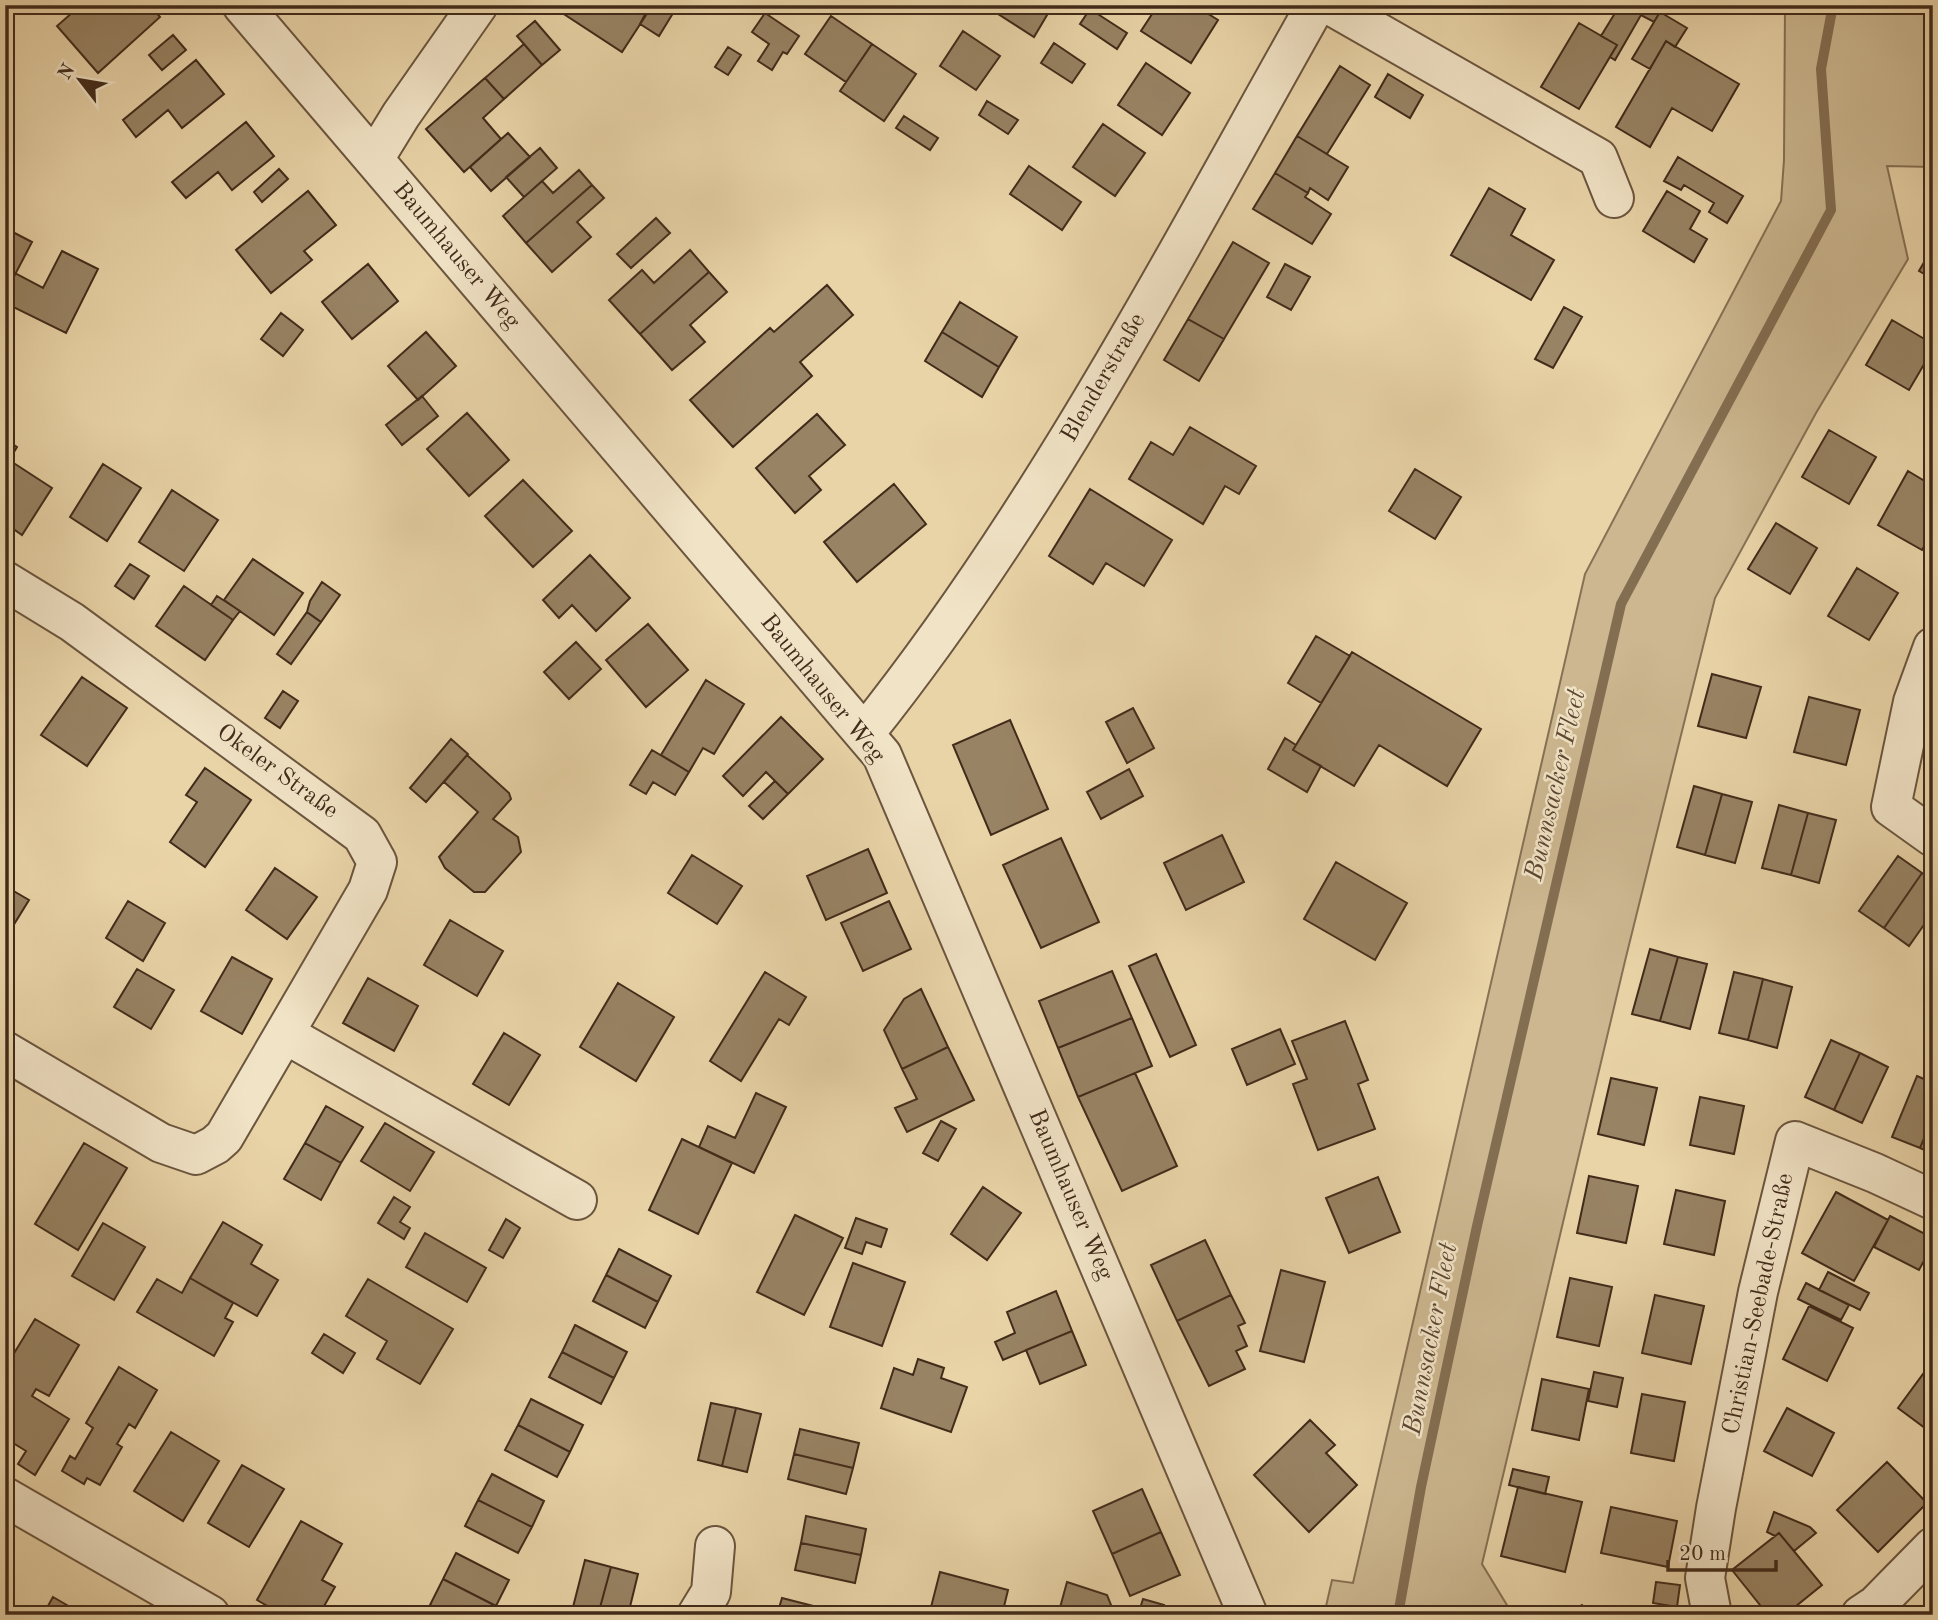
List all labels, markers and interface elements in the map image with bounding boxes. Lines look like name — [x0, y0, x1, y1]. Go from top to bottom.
north arrow — [46, 46, 116, 116]
text: N — [56, 61, 80, 84]
street label: Baumhauser Weg — [388, 178, 524, 334]
street label: Blenderstraße — [1057, 309, 1151, 447]
street label: Baumhauser Weg — [755, 610, 889, 768]
water label: Bunnsacker Fleet — [1521, 686, 1591, 884]
street label: Okeler Straße — [212, 720, 342, 824]
street label: Baumhauser Weg — [1023, 1106, 1117, 1284]
street label: Christian-Seebade-Straße — [1720, 1171, 1798, 1437]
water label: Bunnsacker Fleet — [1399, 1240, 1463, 1438]
scale bar — [1668, 1529, 1777, 1573]
text: 20 m — [1679, 1544, 1726, 1565]

